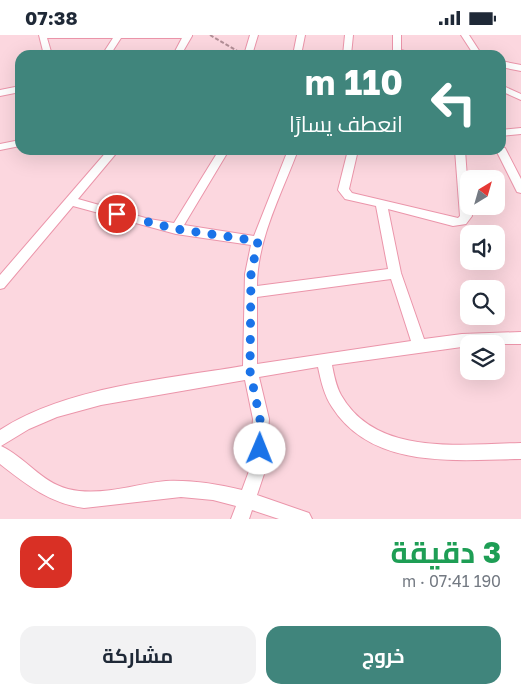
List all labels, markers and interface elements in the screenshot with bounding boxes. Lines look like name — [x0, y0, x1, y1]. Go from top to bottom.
text: 07:38 — [25, 6, 78, 29]
text: 110 m — [305, 61, 403, 103]
icon: left — [421, 70, 486, 135]
text: انعطف يسارًا — [289, 110, 403, 137]
north arrow — [460, 170, 505, 215]
map controls — [460, 170, 505, 380]
pin — [96, 193, 138, 235]
icon: arrive — [103, 200, 131, 228]
button: sound — [460, 225, 505, 270]
button: search — [460, 280, 505, 325]
button: layers — [460, 335, 505, 380]
position arrow — [233, 422, 285, 474]
text: 3 دقيقة — [390, 534, 501, 570]
button: close — [20, 536, 72, 588]
text: 190 m · 07:41 — [402, 571, 501, 591]
button: مشاركة — [20, 626, 256, 684]
button: خروج — [266, 626, 501, 684]

